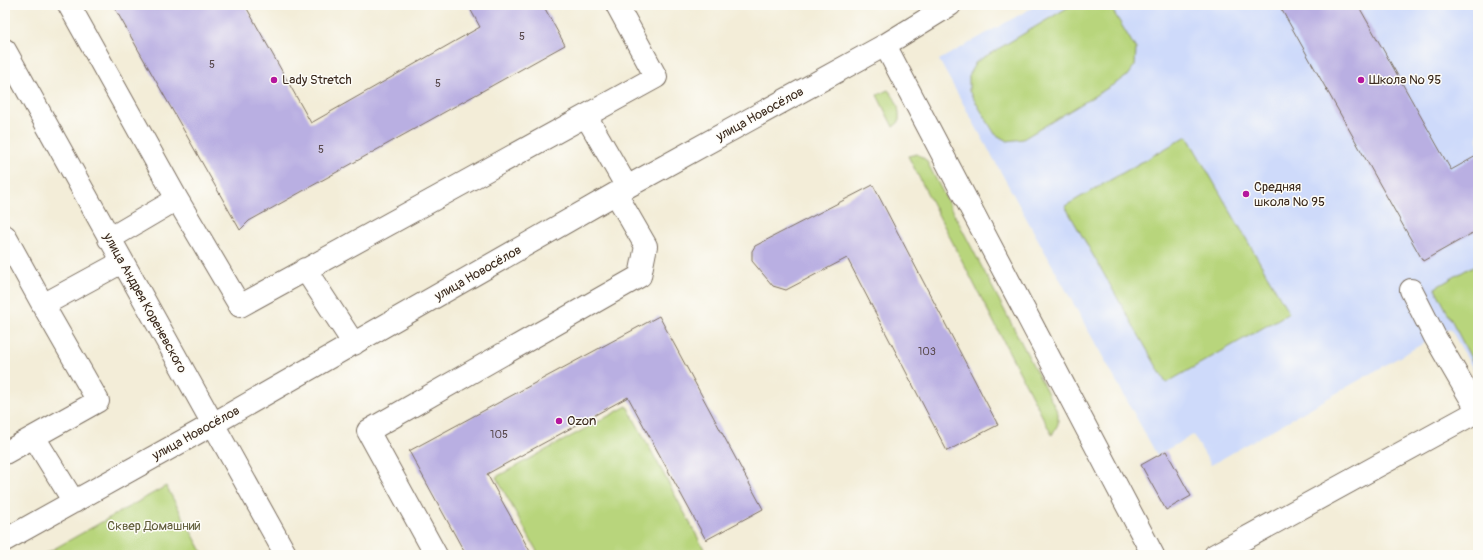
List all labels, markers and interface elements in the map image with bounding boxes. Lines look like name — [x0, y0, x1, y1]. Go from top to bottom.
house number: 5 — [519, 30, 525, 43]
house number: 5 — [209, 58, 215, 71]
place label: Lady Stretch — [282, 72, 352, 88]
place label: Школа № 95 — [1369, 72, 1441, 88]
marker: Lady Stretch — [269, 75, 279, 85]
marker: Школа № 95 — [1356, 75, 1366, 85]
house number: 5 — [435, 77, 441, 90]
street label: улица Новосёлов — [713, 83, 807, 145]
house number: 5 — [318, 143, 324, 156]
place label: Средняя школа № 95 — [1254, 179, 1325, 210]
marker: Средняя школа № 95 — [1241, 189, 1251, 199]
street label: улица Андрея Кореневского — [99, 229, 190, 376]
street label: улица Новосёлов — [431, 242, 524, 305]
house number: 103 — [918, 345, 936, 358]
street label: улица Новосёлов — [149, 402, 243, 464]
place label: Ozon — [567, 413, 596, 429]
marker: Ozon — [554, 416, 564, 426]
house number: 105 — [490, 428, 508, 441]
park label: Сквер Домашний — [107, 518, 201, 534]

